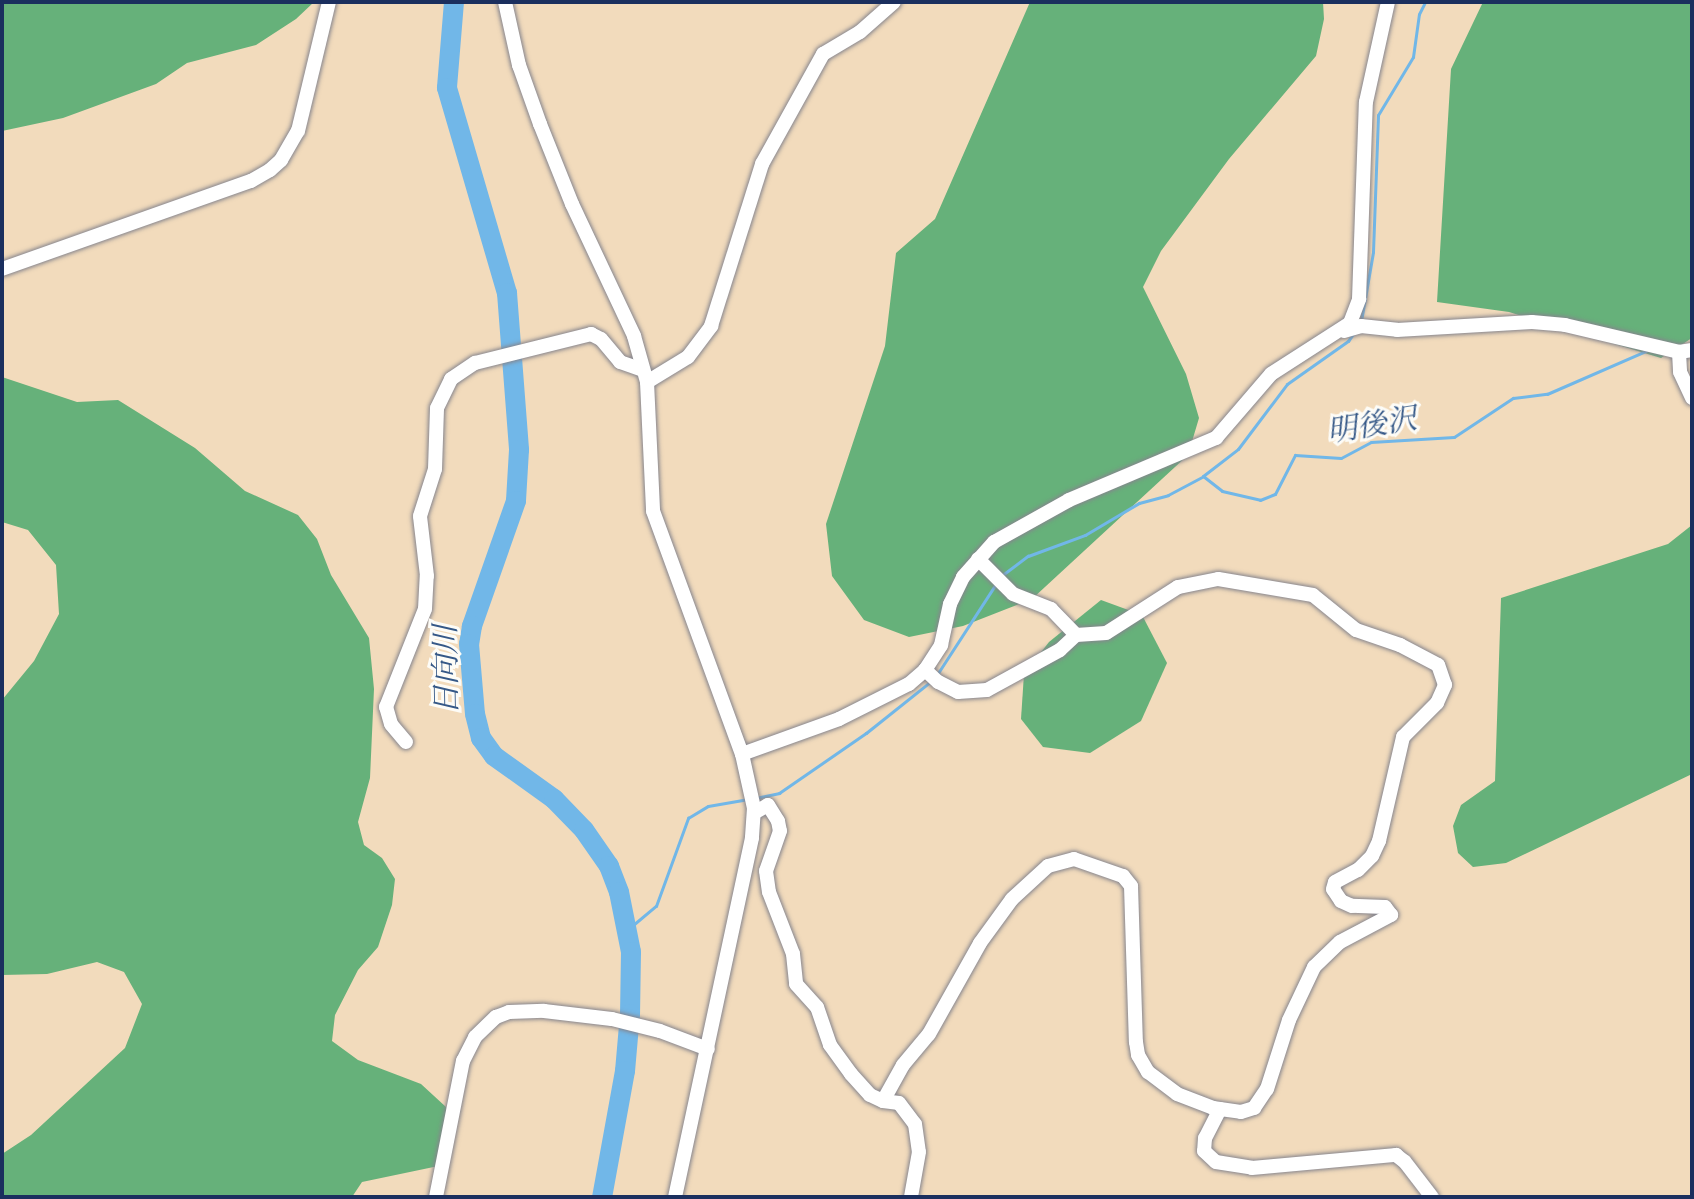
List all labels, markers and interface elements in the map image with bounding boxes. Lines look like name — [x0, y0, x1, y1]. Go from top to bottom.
water label: 明後沢 — [1325, 402, 1419, 452]
water label: 日向川 — [429, 625, 467, 715]

